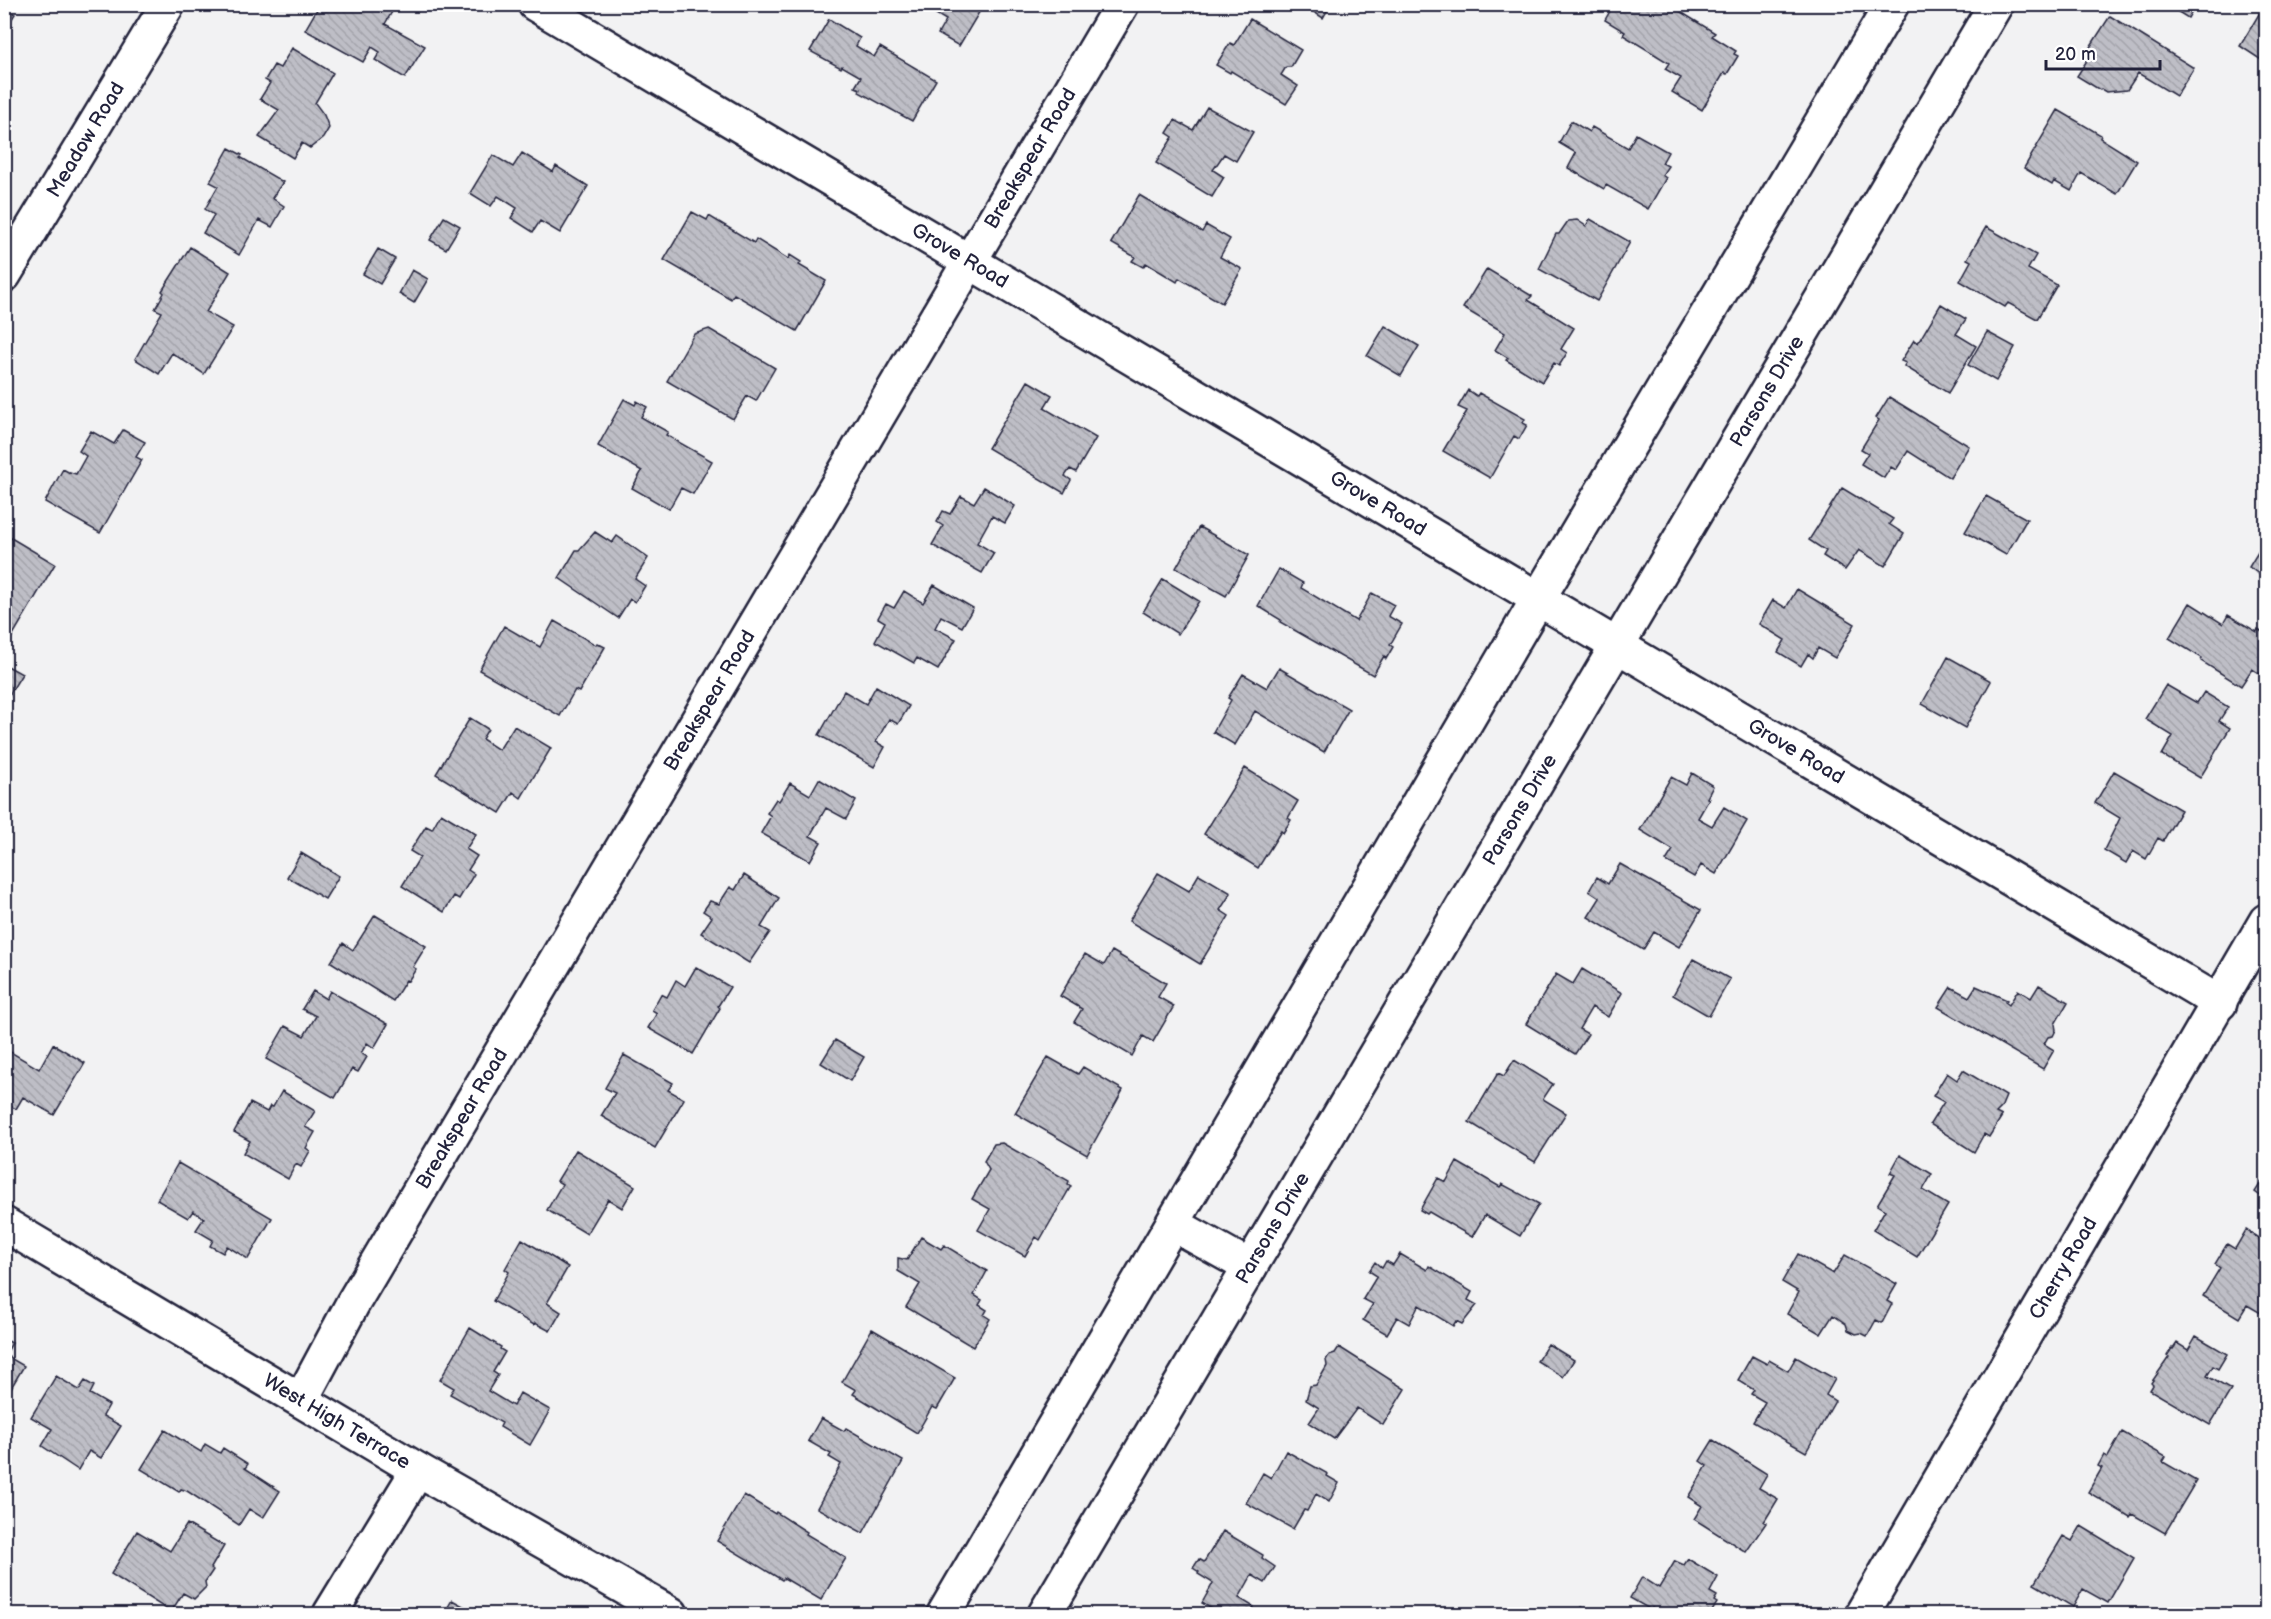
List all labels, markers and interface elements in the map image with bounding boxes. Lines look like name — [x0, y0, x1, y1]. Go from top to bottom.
scale bar — [2046, 33, 2160, 71]
text: 20 m — [2055, 44, 2096, 65]
street label: Meadow Road — [42, 78, 130, 202]
street label: Breakspear Road — [980, 84, 1081, 233]
street label: Grove Road — [907, 218, 1013, 294]
street label: Parsons Drive — [1725, 331, 1809, 451]
street label: Grove Road — [1325, 466, 1431, 542]
street label: Breakspear Road — [659, 626, 760, 775]
street label: Grove Road — [1743, 714, 1849, 790]
street label: Parsons Drive — [1478, 750, 1562, 870]
street label: Breakspear Road — [411, 1044, 513, 1194]
street label: Parsons Drive — [1231, 1168, 1315, 1288]
street label: Cherry Road — [2024, 1213, 2103, 1324]
street label: West High Terrace — [259, 1369, 415, 1475]

